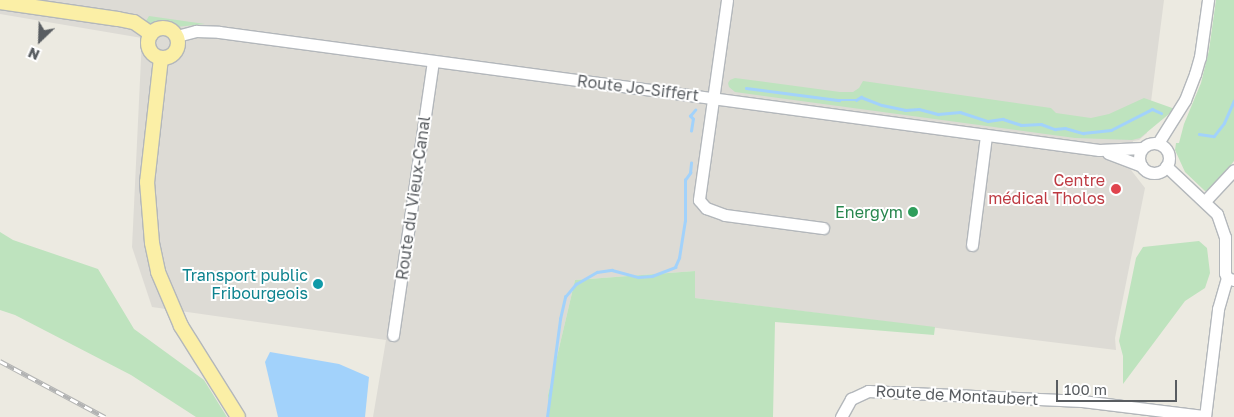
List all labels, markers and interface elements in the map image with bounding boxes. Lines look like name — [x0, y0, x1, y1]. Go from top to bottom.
north arrow — [15, 15, 65, 65]
text: N — [25, 44, 42, 64]
street label: Route Jo-Siffert — [576, 71, 700, 105]
street label: Route du Vieux-Canal — [392, 115, 434, 281]
place label: Centre médical Tholos — [988, 170, 1105, 208]
marker: Centre médical Tholos — [1109, 182, 1123, 196]
place label: Energym — [835, 202, 903, 222]
marker: Energym — [907, 206, 919, 218]
place label: Transport public Fribourgeois — [182, 265, 308, 303]
marker: Transport public Fribourgeois — [312, 278, 324, 290]
scale bar — [1059, 370, 1180, 402]
text: 100 m — [1064, 380, 1107, 398]
street label: Route de Montaubert — [875, 381, 1039, 409]

